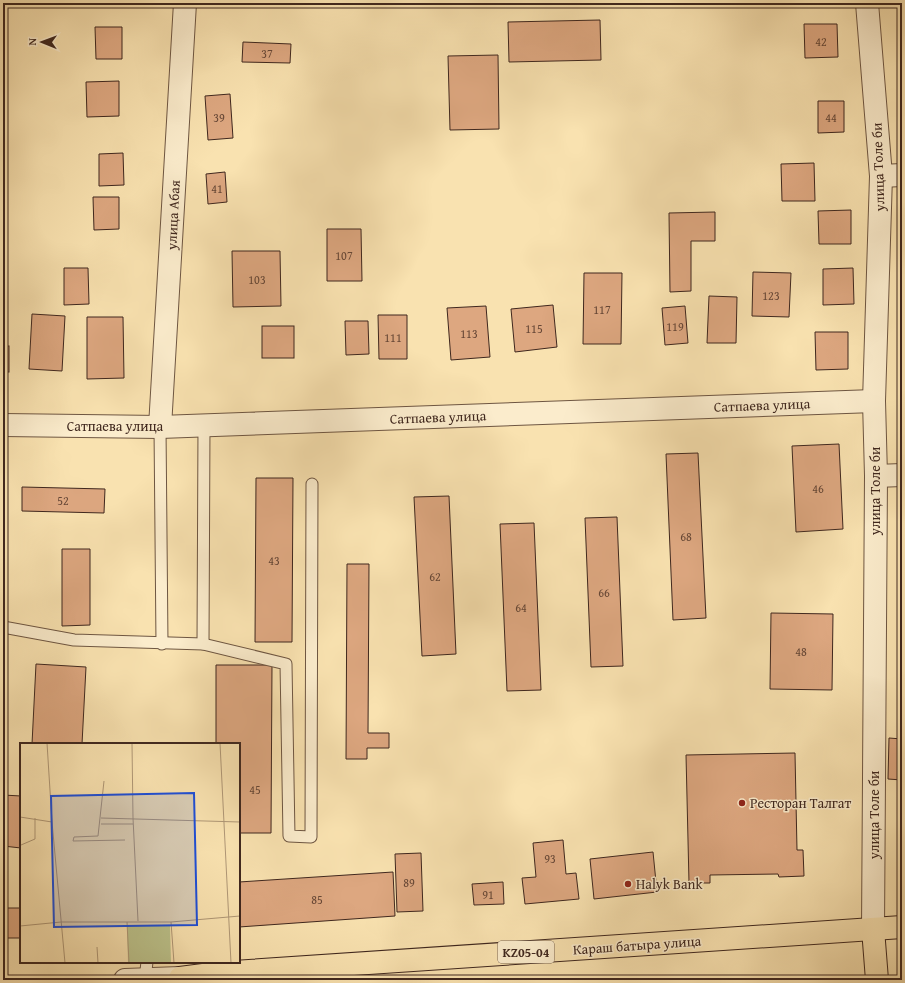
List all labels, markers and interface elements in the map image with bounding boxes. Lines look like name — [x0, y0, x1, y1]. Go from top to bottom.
north arrow — [22, 22, 62, 62]
house number: 42 — [815, 33, 827, 50]
text: N — [24, 37, 40, 46]
house number: 37 — [261, 45, 273, 62]
house number: 39 — [213, 109, 225, 126]
house number: 44 — [825, 109, 837, 126]
street label: улица Толе би — [866, 122, 890, 213]
street label: улица Абая — [161, 179, 185, 252]
house number: 41 — [211, 180, 223, 197]
house number: 107 — [335, 247, 353, 264]
house number: 103 — [248, 271, 266, 288]
house number: 123 — [762, 287, 780, 304]
house number: 117 — [593, 301, 611, 318]
house number: 119 — [666, 318, 684, 335]
house number: 115 — [525, 320, 543, 337]
house number: 113 — [460, 325, 478, 342]
house number: 111 — [384, 329, 402, 346]
street label: Сатпаева улица — [713, 393, 811, 417]
street label: Сатпаева улица — [389, 405, 487, 429]
street label: Сатпаева улица — [67, 416, 164, 436]
street label: улица Толе би — [865, 447, 885, 536]
house number: 46 — [812, 480, 824, 497]
house number: 52 — [57, 492, 69, 509]
house number: 68 — [680, 528, 692, 545]
house number: 43 — [268, 552, 280, 569]
house number: 62 — [429, 568, 441, 585]
house number: 66 — [598, 584, 610, 601]
house number: 64 — [515, 599, 527, 616]
house number: 48 — [795, 643, 807, 660]
inset map — [20, 743, 240, 963]
street label: улица Толе би — [864, 771, 884, 860]
house number: 45 — [249, 781, 261, 798]
place label: Ресторан Талгат — [750, 793, 851, 813]
marker: Ресторан Талгат — [737, 798, 747, 808]
house number: 93 — [544, 850, 556, 867]
house number: 89 — [403, 874, 415, 891]
place label: Halyk Bank — [636, 874, 703, 894]
marker: Halyk Bank — [623, 879, 633, 889]
house number: 91 — [482, 886, 494, 903]
house number: 85 — [311, 891, 323, 908]
street label: Караш батыра улица — [572, 931, 702, 959]
road number: KZ05-04 — [498, 941, 554, 963]

